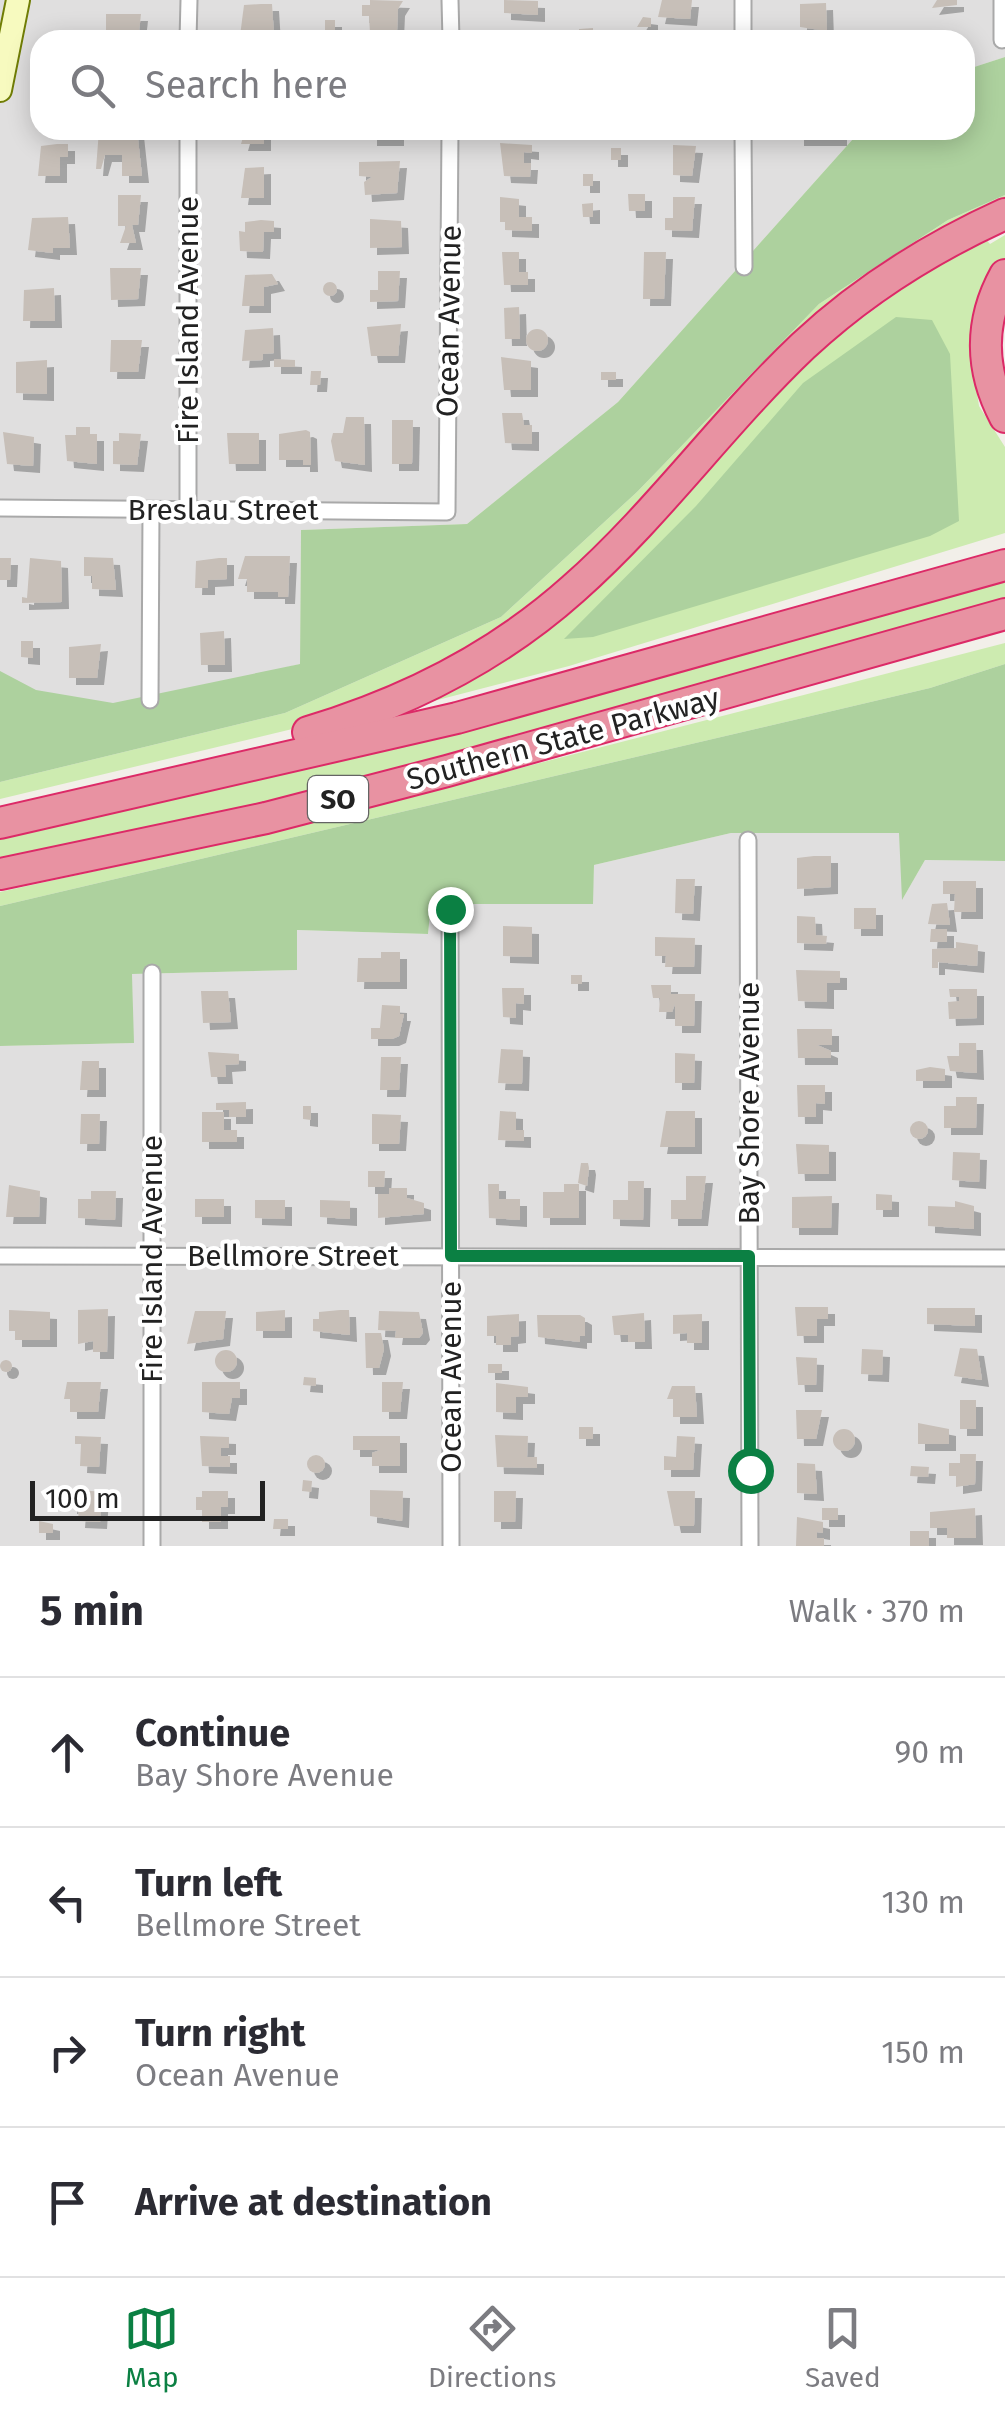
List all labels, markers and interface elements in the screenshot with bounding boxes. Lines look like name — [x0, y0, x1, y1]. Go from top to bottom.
search box — [30, 30, 975, 140]
icon: search — [65, 58, 120, 113]
text: Search here — [145, 62, 348, 108]
street label: Fire Island Avenue — [170, 196, 206, 444]
street label: Ocean Avenue — [429, 225, 469, 417]
street label: Breslau Street — [127, 492, 319, 528]
street label: Southern State Parkway — [403, 680, 723, 798]
road number: SO — [308, 776, 368, 822]
route end — [428, 887, 474, 933]
street label: Bay Shore Avenue — [731, 982, 767, 1224]
street label: Fire Island Avenue — [134, 1135, 170, 1383]
street label: Bellmore Street — [187, 1238, 399, 1274]
street label: Ocean Avenue — [433, 1281, 469, 1473]
route start — [728, 1448, 774, 1494]
scale bar — [30, 1476, 265, 1520]
text: 100 m — [45, 1482, 120, 1515]
text: 5 min — [40, 1586, 144, 1636]
text: Walk · 370 m — [789, 1592, 965, 1630]
text: Continue — [135, 1710, 290, 1756]
icon: ahead — [40, 1725, 95, 1780]
text: 90 m — [894, 1733, 965, 1771]
text: Bay Shore Avenue — [135, 1756, 394, 1794]
text: Turn left — [135, 1860, 282, 1906]
icon: left — [40, 1875, 95, 1930]
text: 130 m — [881, 1883, 965, 1921]
text: Bellmore Street — [135, 1906, 361, 1944]
text: Turn right — [135, 2010, 305, 2056]
icon: right — [40, 2025, 95, 2080]
text: 150 m — [881, 2033, 965, 2071]
text: Ocean Avenue — [135, 2056, 340, 2094]
icon: arrive — [40, 2175, 95, 2230]
text: Arrive at destination — [135, 2179, 492, 2225]
tab: Map — [124, 2301, 179, 2394]
tab: Directions — [428, 2301, 556, 2394]
tab: Saved — [805, 2301, 881, 2394]

